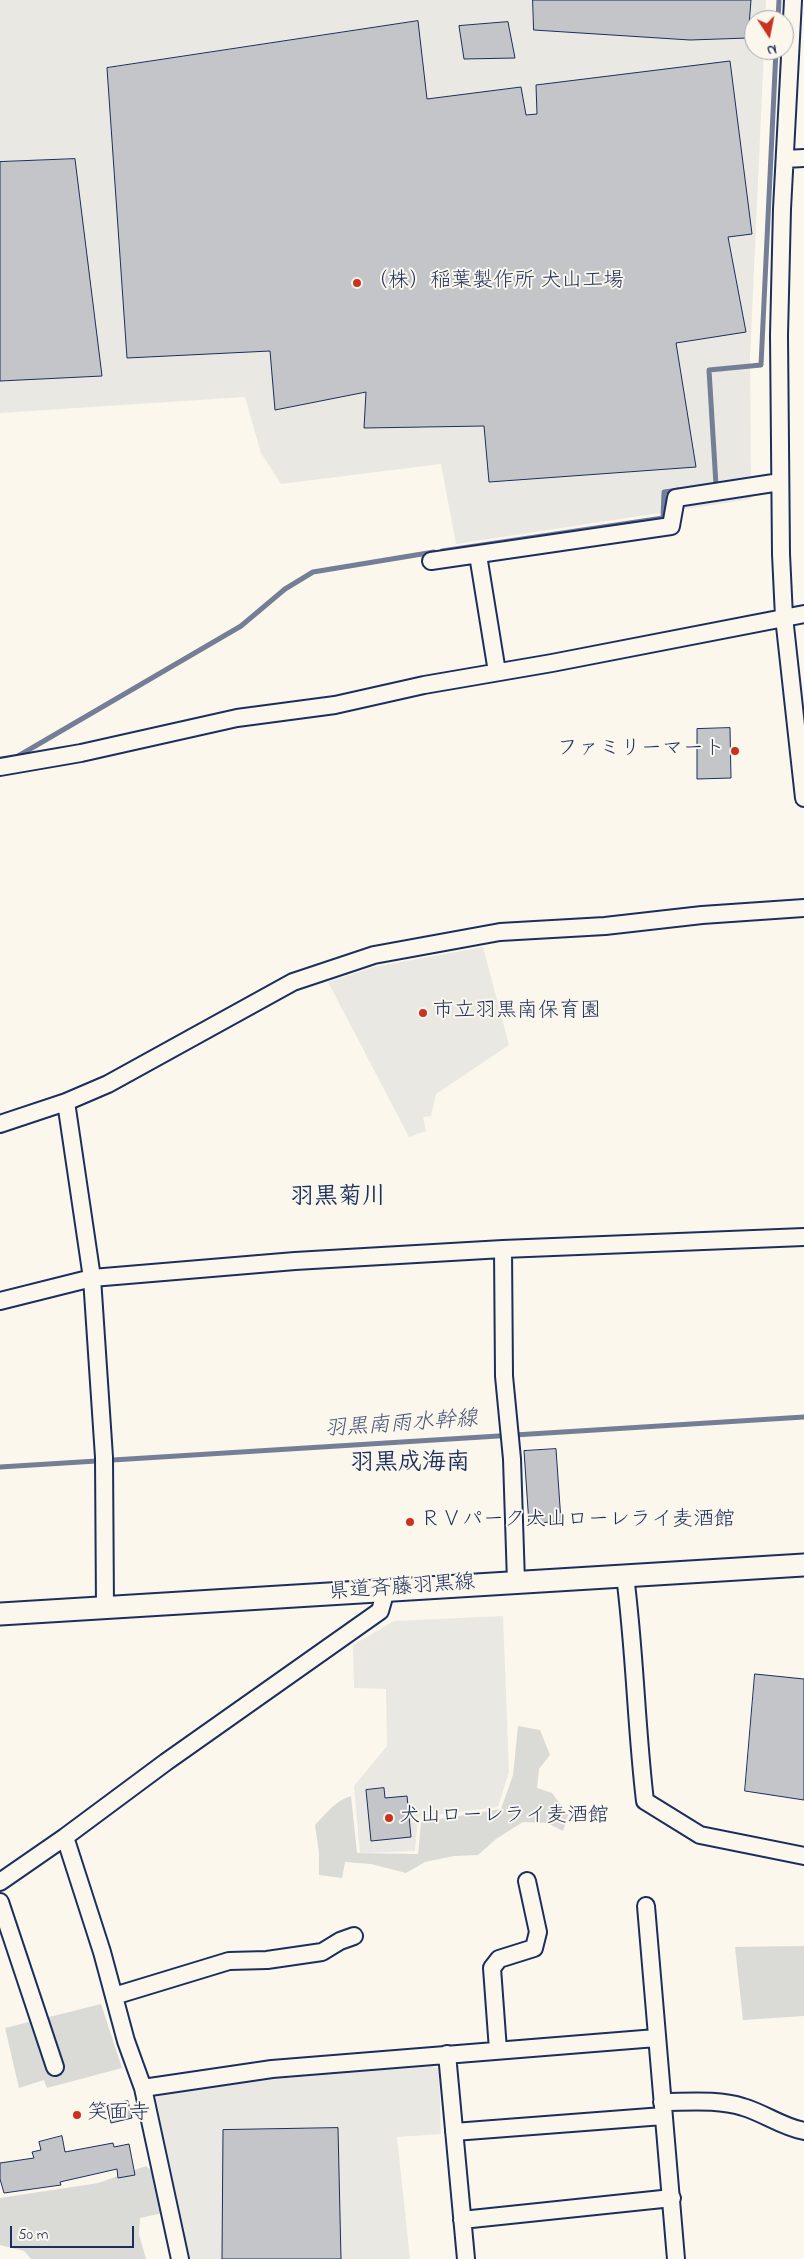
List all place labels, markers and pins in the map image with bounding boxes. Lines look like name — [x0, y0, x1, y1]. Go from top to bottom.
place label: （株）稲葉製作所 犬山工場 — [367, 270, 624, 296]
marker: （株）稲葉製作所 犬山工場 — [351, 277, 363, 289]
place label: ファミリーマート — [557, 738, 725, 764]
marker: ファミリーマート — [729, 745, 741, 757]
place label: 市立羽黒南保育園 — [433, 1000, 601, 1026]
marker: 市立羽黒南保育園 — [417, 1007, 429, 1019]
place label: ＲＶパーク犬山ローレライ麦酒館 — [420, 1509, 735, 1535]
marker: ＲＶパーク犬山ローレライ麦酒館 — [404, 1516, 416, 1528]
place label: 犬山ローレライ麦酒館 — [399, 1805, 609, 1831]
marker: 犬山ローレライ麦酒館 — [383, 1812, 395, 1824]
place label: 笑面寺 — [87, 2102, 150, 2128]
marker: 笑面寺 — [71, 2109, 83, 2121]

